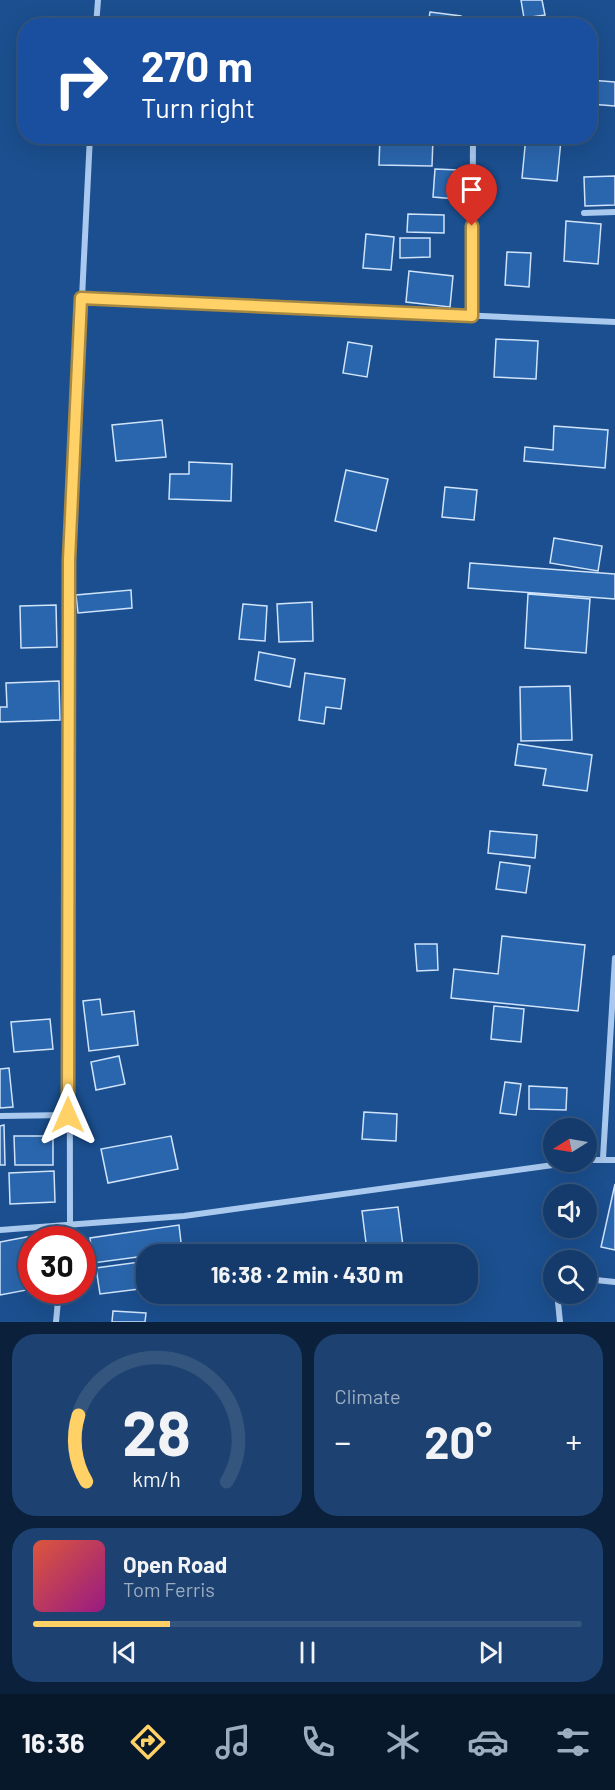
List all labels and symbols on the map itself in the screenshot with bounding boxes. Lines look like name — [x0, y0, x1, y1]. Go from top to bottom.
pin — [446, 164, 497, 226]
position arrow — [36, 1083, 100, 1147]
north arrow — [543, 1118, 597, 1172]
speed limit sign: 30 — [18, 1226, 96, 1304]

